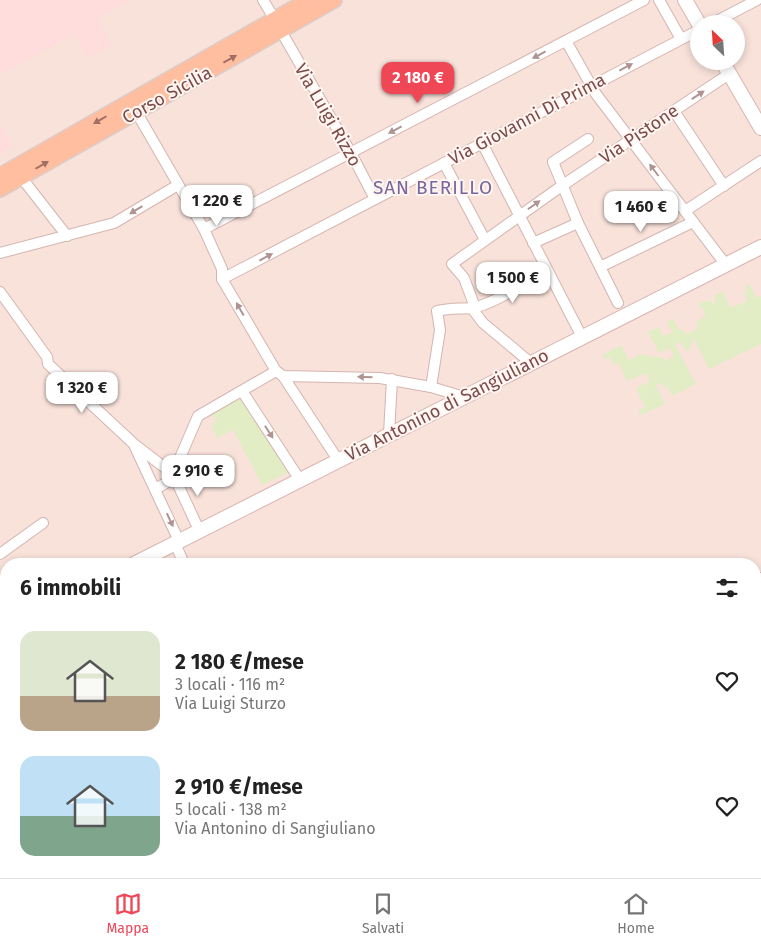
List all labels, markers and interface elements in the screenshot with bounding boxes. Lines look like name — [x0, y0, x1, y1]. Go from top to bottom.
north arrow — [690, 15, 745, 70]
map controls — [690, 15, 745, 70]
one-way arrow — [531, 51, 546, 59]
one-way arrow — [223, 55, 236, 64]
street label: Via Luigi Rizzo — [290, 60, 366, 170]
street label: Corso Sicilia — [118, 61, 216, 129]
pin: 2 180 € — [372, 62, 464, 104]
one-way arrow — [619, 63, 634, 71]
text: 2 180 € — [392, 68, 444, 87]
street label: Via Giovanni Di Prima — [445, 68, 609, 170]
one-way arrow — [692, 90, 705, 99]
street label: Via Pistone — [595, 100, 683, 168]
one-way arrow — [93, 115, 106, 124]
one-way arrow — [388, 126, 402, 134]
one-way arrow — [36, 161, 49, 170]
one-way arrow — [648, 164, 659, 177]
district label: SAN BERILLO — [373, 176, 493, 199]
pin: 1 220 € — [171, 184, 263, 227]
pin: 1 460 € — [595, 190, 687, 233]
text: 1 220 € — [192, 191, 242, 210]
text: 1 460 € — [615, 197, 667, 216]
one-way arrow — [528, 200, 541, 210]
one-way arrow — [129, 206, 144, 214]
one-way arrow — [259, 252, 272, 261]
pin: 1 500 € — [467, 262, 559, 304]
text: 1 500 € — [487, 268, 539, 287]
one-way arrow — [235, 302, 244, 315]
street label: Via Antonino di Sangiuliano — [342, 344, 552, 466]
pin: 1 320 € — [36, 372, 128, 414]
one-way arrow — [357, 373, 373, 381]
text: 1 320 € — [57, 378, 107, 397]
one-way arrow — [264, 425, 274, 438]
pin: 2 910 € — [152, 454, 244, 497]
text: 2 910 € — [173, 461, 223, 480]
one-way arrow — [166, 513, 174, 527]
icon: filters — [713, 574, 741, 602]
text: 6 immobili — [20, 575, 121, 601]
text: 2 180 €/mese — [175, 649, 304, 675]
icon: home — [60, 651, 120, 711]
icon: heart — [713, 667, 741, 695]
text: 3 locali · 116 m² — [175, 675, 285, 694]
text: Via Luigi Sturzo — [175, 694, 286, 713]
text: 2 910 €/mese — [175, 774, 303, 800]
icon: home — [60, 776, 120, 836]
icon: heart — [713, 792, 741, 820]
text: 5 locali · 138 m² — [175, 800, 287, 819]
text: Via Antonino di Sangiuliano — [175, 819, 376, 838]
tab: Mappa — [106, 890, 149, 937]
tab: Salvati — [362, 890, 404, 937]
tab: Home — [617, 890, 655, 937]

